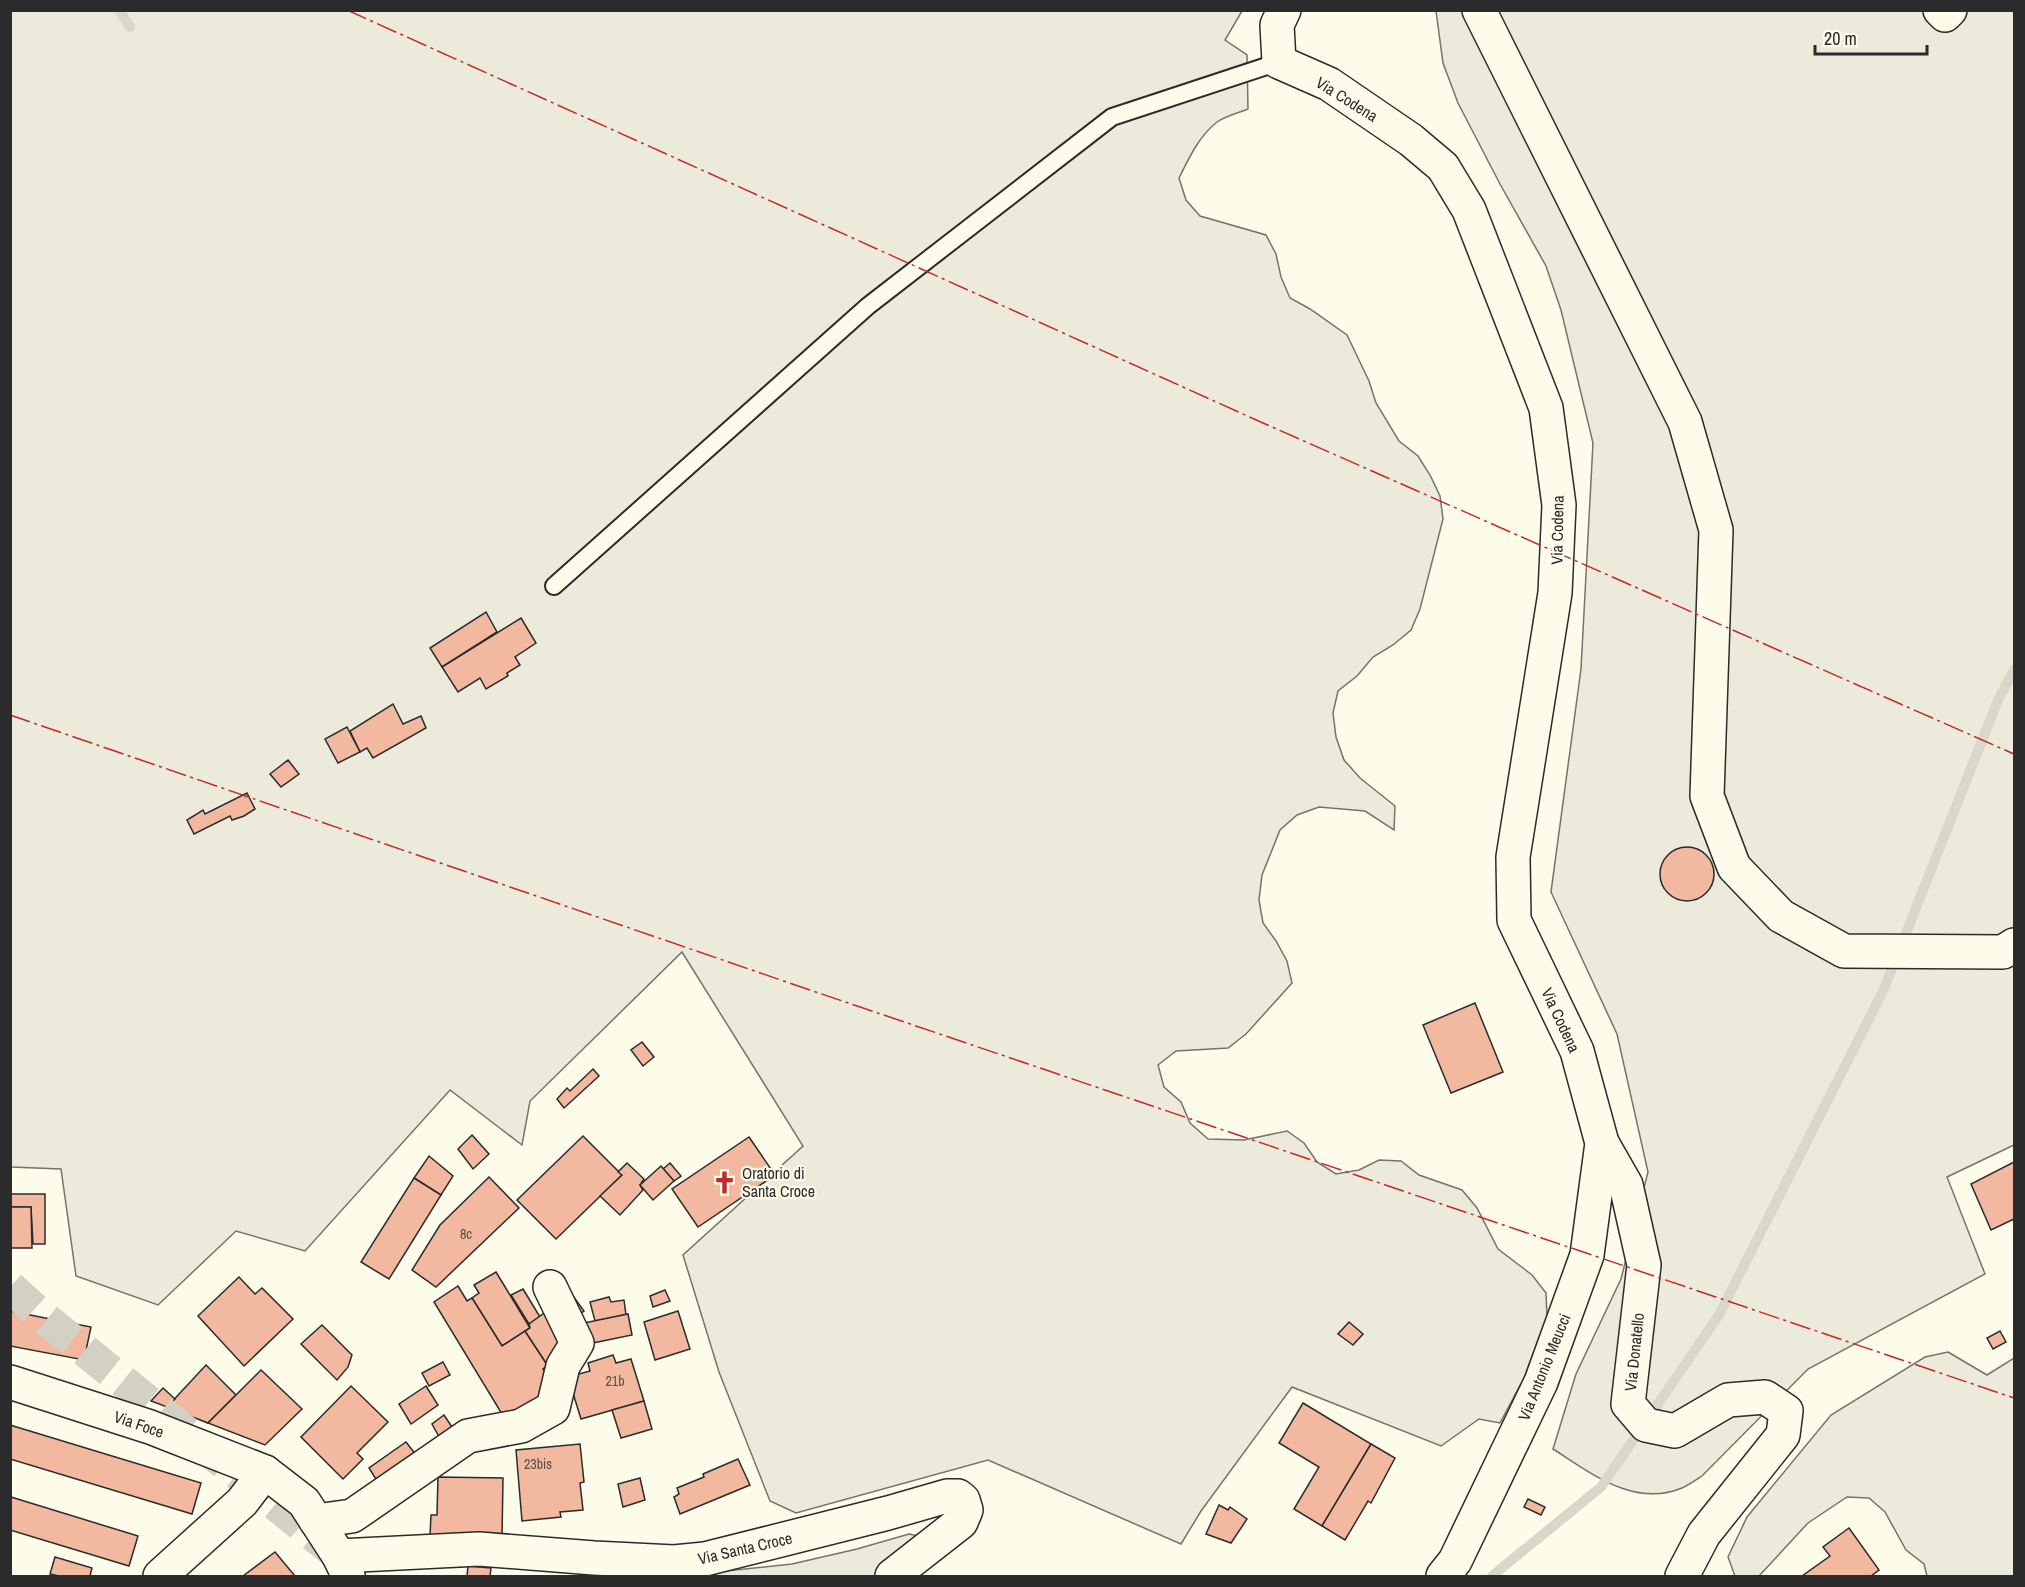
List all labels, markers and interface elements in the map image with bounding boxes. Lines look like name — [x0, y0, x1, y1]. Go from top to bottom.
scale bar — [1815, 18, 1928, 56]
text: 20 m — [1824, 26, 1857, 51]
street label: Via Codena — [1312, 71, 1383, 127]
street label: Via Codena — [1545, 495, 1569, 565]
street label: Via Codena — [1536, 984, 1586, 1057]
place label: Oratorio di Santa Croce — [742, 1162, 815, 1202]
church icon: Oratorio di Santa Croce — [711, 1169, 737, 1195]
house number: 8c — [460, 1225, 472, 1243]
street label: Via Antonio Meucci — [1513, 1310, 1575, 1424]
street label: Via Donatello — [1619, 1312, 1649, 1392]
house number: 21b — [605, 1372, 625, 1390]
street label: Via Foce — [111, 1405, 167, 1443]
house number: 23bis — [524, 1455, 552, 1473]
street label: Via Santa Croce — [696, 1526, 794, 1570]

